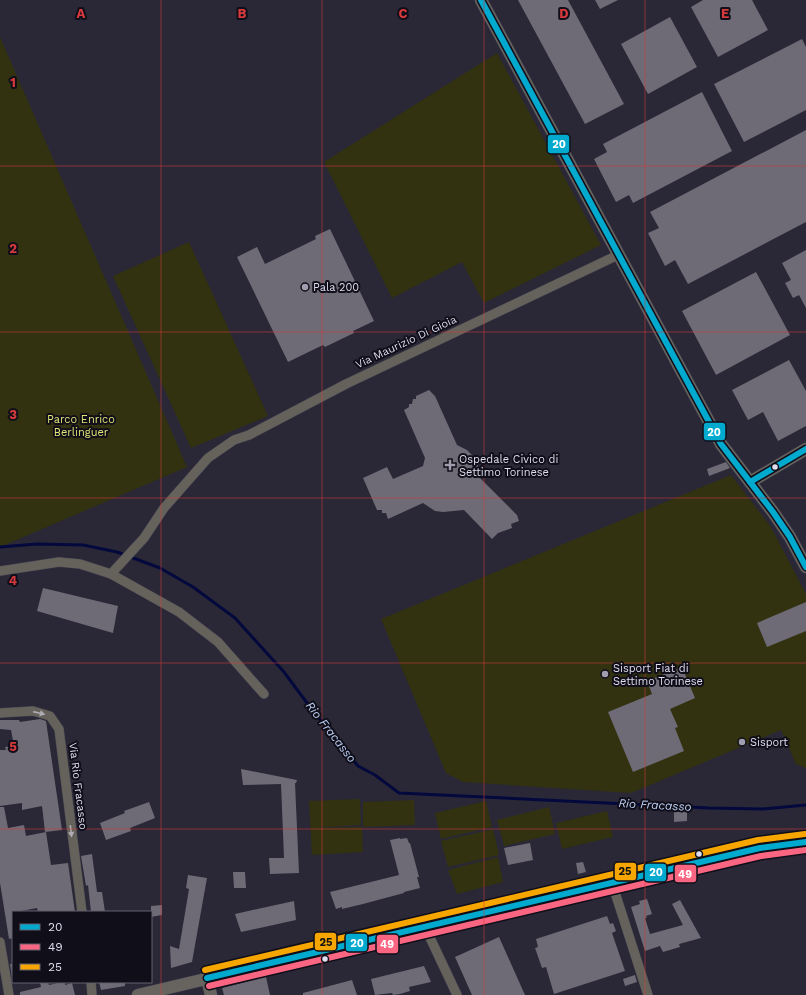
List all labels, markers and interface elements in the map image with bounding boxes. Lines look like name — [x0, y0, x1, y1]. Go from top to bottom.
text: A — [77, 6, 86, 21]
text: B — [238, 6, 247, 21]
text: C — [399, 6, 408, 21]
text: D — [559, 6, 569, 21]
text: E — [721, 6, 729, 21]
text: 1 — [10, 75, 16, 90]
line badge: 20 — [547, 134, 570, 154]
text: 20 — [552, 138, 566, 151]
text: 2 — [9, 241, 17, 256]
place label: Pala 200 — [313, 281, 359, 294]
marker: Pala 200 — [300, 282, 310, 292]
street label: Via Maurizio Di Gioia — [353, 313, 459, 371]
text: 3 — [9, 407, 17, 422]
park label: Parco Enrico Berlinguer — [47, 413, 115, 439]
line badge: 20 — [703, 422, 726, 441]
text: 20 — [707, 426, 721, 439]
place label: Ospedale Civico di Settimo Torinese — [459, 453, 558, 479]
marker: Ospedale Civico di Settimo Torinese — [444, 459, 456, 471]
unlabelled marker — [770, 462, 780, 472]
text: 4 — [9, 573, 18, 588]
place label: Sisport Fiat di Settimo Torinese — [613, 662, 703, 688]
marker: Sisport Fiat di Settimo Torinese — [600, 669, 610, 679]
water label: Rio Fracasso — [303, 699, 359, 765]
one-way arrow — [33, 710, 45, 716]
place label: Sisport — [750, 736, 788, 749]
marker: Sisport — [737, 737, 747, 747]
text: 5 — [9, 739, 17, 754]
street label: Via Rio Fracasso — [66, 742, 90, 830]
water label: Rio Fracasso — [618, 796, 692, 814]
one-way arrow — [68, 825, 75, 837]
unlabelled marker — [694, 849, 704, 859]
line badge: 25 — [614, 862, 637, 881]
line badge: 20 — [644, 863, 667, 882]
line badge: 49 — [674, 864, 697, 883]
text: 25 — [619, 865, 631, 878]
text: 20 — [649, 866, 663, 879]
text: 49 — [678, 868, 692, 881]
legend — [12, 911, 152, 983]
text: 20 — [48, 920, 62, 934]
line badge: 25 — [314, 932, 337, 951]
line badge: 20 — [345, 933, 368, 952]
line badge: 49 — [376, 934, 399, 954]
text: 25 — [320, 936, 332, 949]
text: 20 — [350, 937, 364, 950]
text: 49 — [380, 938, 394, 951]
text: 49 — [48, 940, 63, 954]
unlabelled marker — [320, 954, 330, 964]
text: 25 — [48, 960, 62, 974]

